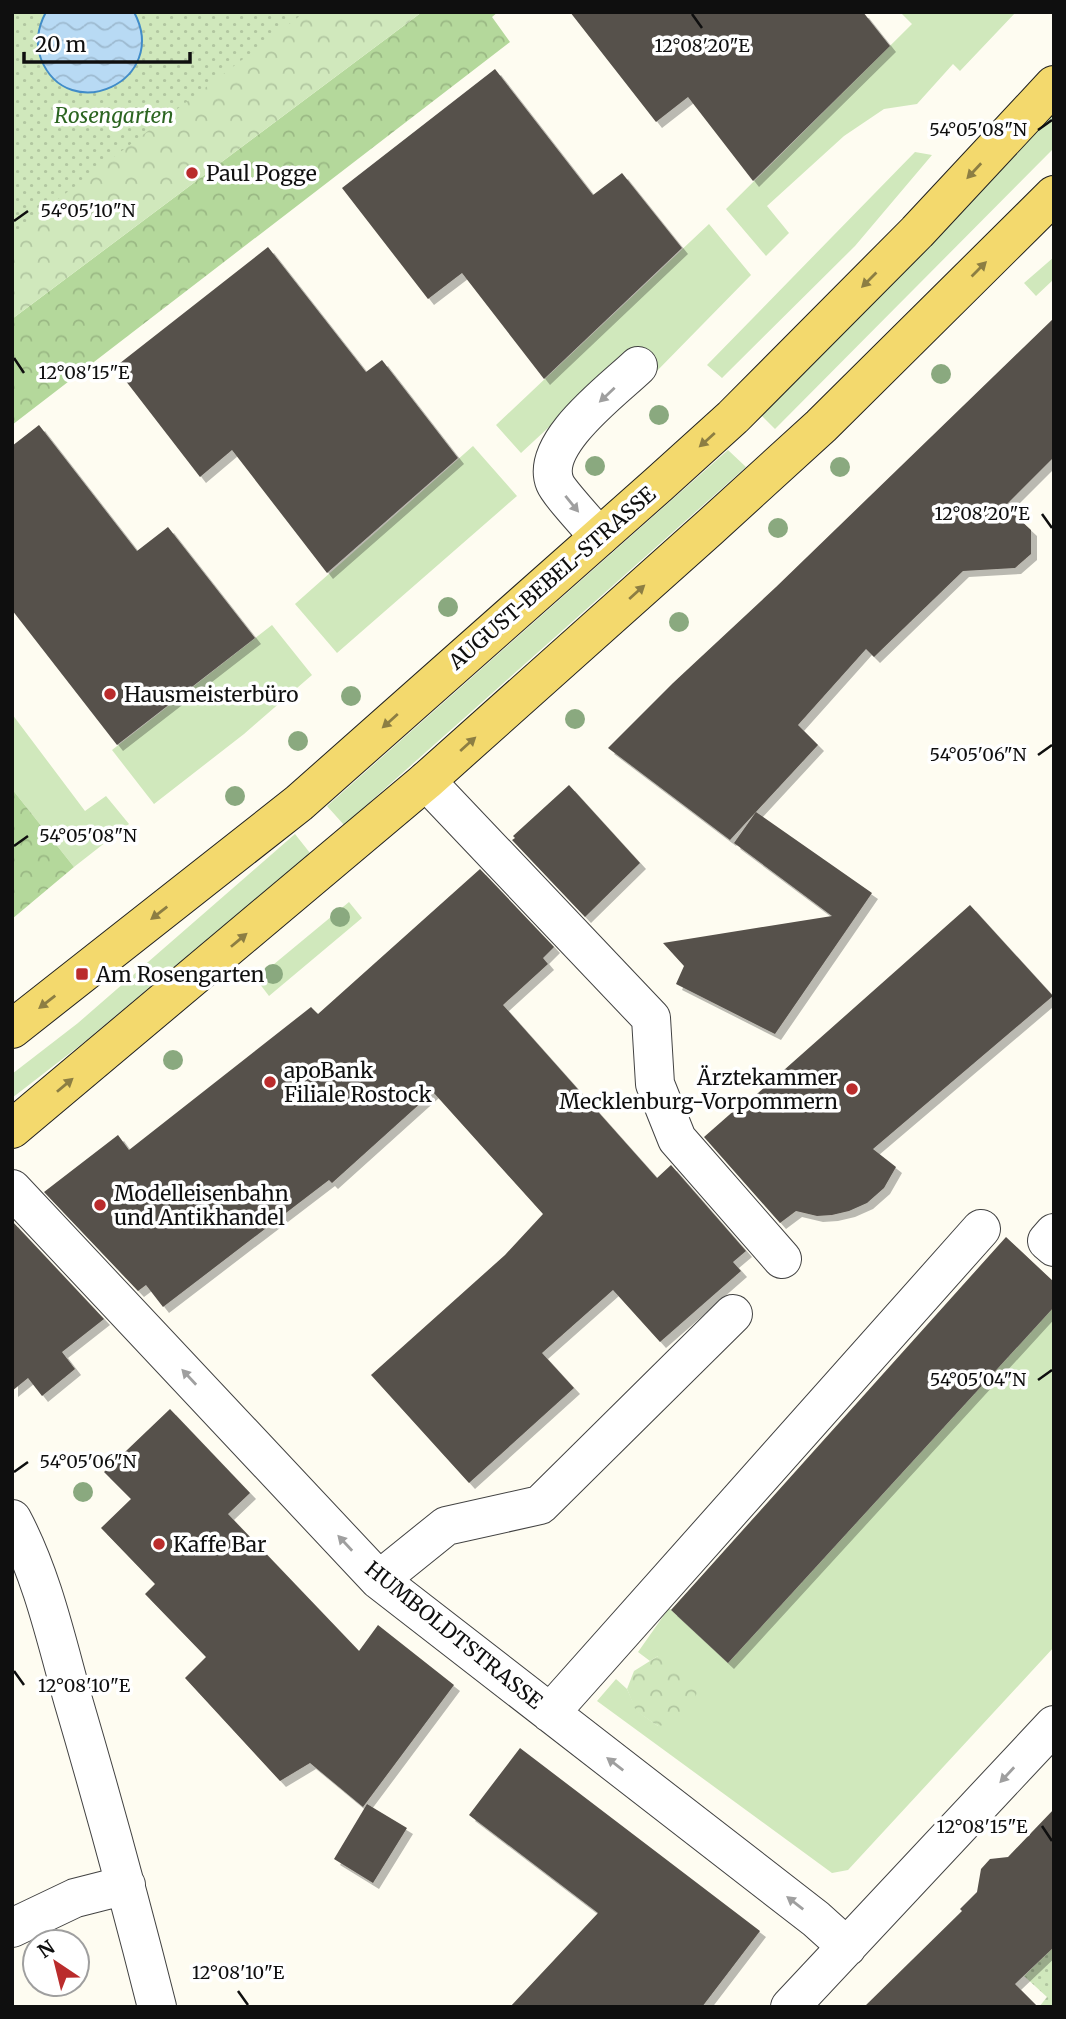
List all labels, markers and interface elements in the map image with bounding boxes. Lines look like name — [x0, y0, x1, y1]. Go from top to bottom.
scale bar — [24, 21, 191, 65]
text: 20 m — [35, 31, 87, 58]
text: 12°08'20"E — [654, 34, 750, 57]
park label: Rosengarten — [54, 102, 174, 129]
text: 54°05'08"N — [929, 118, 1027, 141]
place label: Paul Pogge — [206, 160, 317, 187]
one-way arrow — [966, 162, 982, 179]
marker: Paul Pogge — [184, 165, 200, 181]
text: 54°05'10"N — [41, 199, 135, 222]
one-way arrow — [970, 261, 986, 278]
one-way arrow — [861, 271, 877, 288]
text: 12°08'15"E — [39, 361, 130, 384]
one-way arrow — [598, 387, 615, 404]
one-way arrow — [699, 432, 716, 448]
street label: AUGUST-BEBEL-STRASSE — [442, 480, 662, 676]
one-way arrow — [564, 496, 579, 513]
text: 12°08'20"E — [934, 502, 1030, 525]
one-way arrow — [629, 585, 646, 600]
place label: Hausmeisterbüro — [124, 681, 298, 708]
marker: Hausmeisterbüro — [102, 686, 118, 702]
one-way arrow — [381, 713, 399, 729]
one-way arrow — [459, 736, 477, 752]
text: 54°05'06"N — [930, 743, 1027, 766]
text: 54°05'08"N — [39, 824, 137, 847]
one-way arrow — [150, 906, 168, 921]
one-way arrow — [231, 933, 248, 948]
place label: Am Rosengarten — [95, 961, 264, 988]
marker: Am Rosengarten — [74, 966, 90, 982]
one-way arrow — [38, 994, 56, 1008]
place label: apoBank Filiale Rostock — [284, 1057, 432, 1108]
place label: Ärztekammer Mecklenburg-Vorpommern — [559, 1064, 838, 1115]
marker: apoBank Filiale Rostock — [262, 1074, 278, 1090]
one-way arrow — [55, 1078, 73, 1093]
marker: Ärztekammer Mecklenburg-Vorpommern — [844, 1081, 860, 1097]
place label: Modelleisenbahn und Antikhandel — [114, 1180, 289, 1231]
marker: Modelleisenbahn und Antikhandel — [92, 1197, 108, 1213]
text: 54°05'04"N — [930, 1368, 1026, 1391]
one-way arrow — [181, 1369, 197, 1386]
text: 54°05'06"N — [40, 1450, 137, 1473]
place label: Kaffe Bar — [173, 1531, 267, 1558]
one-way arrow — [337, 1535, 353, 1552]
marker: Kaffe Bar — [151, 1536, 167, 1552]
street label: HUMBOLDTSTRASSE — [360, 1555, 549, 1715]
text: 12°08'10"E — [38, 1674, 131, 1697]
one-way arrow — [607, 1757, 625, 1772]
one-way arrow — [1000, 1766, 1016, 1783]
text: 12°08'15"E — [937, 1815, 1028, 1838]
one-way arrow — [787, 1896, 805, 1911]
north arrow — [21, 1928, 91, 1998]
text: N — [33, 1935, 59, 1963]
text: 12°08'10"E — [192, 1961, 285, 1984]

